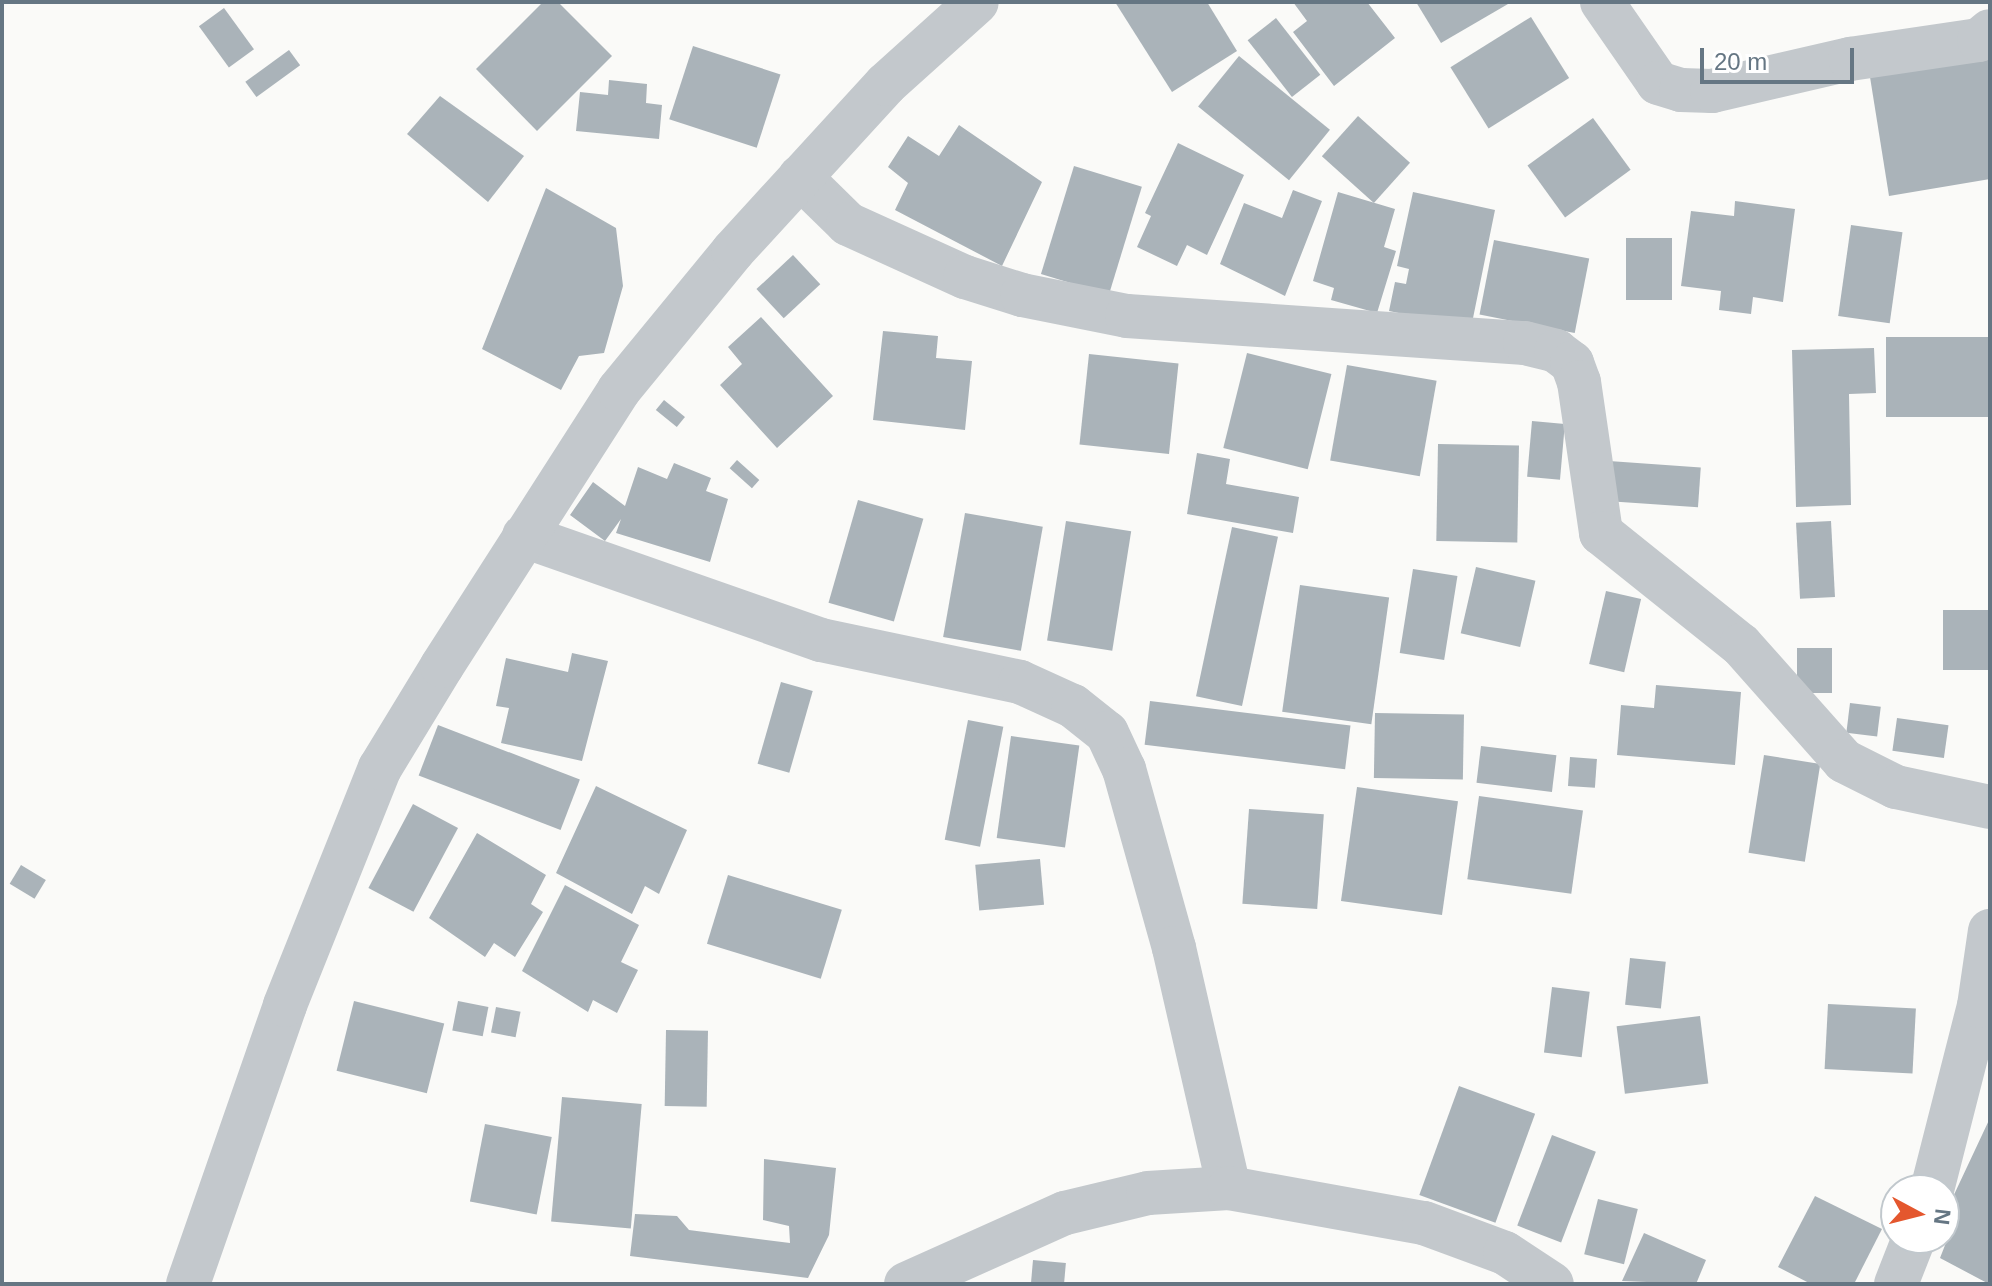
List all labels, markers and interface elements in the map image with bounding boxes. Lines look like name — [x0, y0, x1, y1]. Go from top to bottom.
scale bar — [1704, 32, 1858, 82]
text: 20 m — [1714, 48, 1767, 75]
north arrow — [1880, 1174, 1960, 1254]
text: N — [1929, 1207, 1956, 1226]

